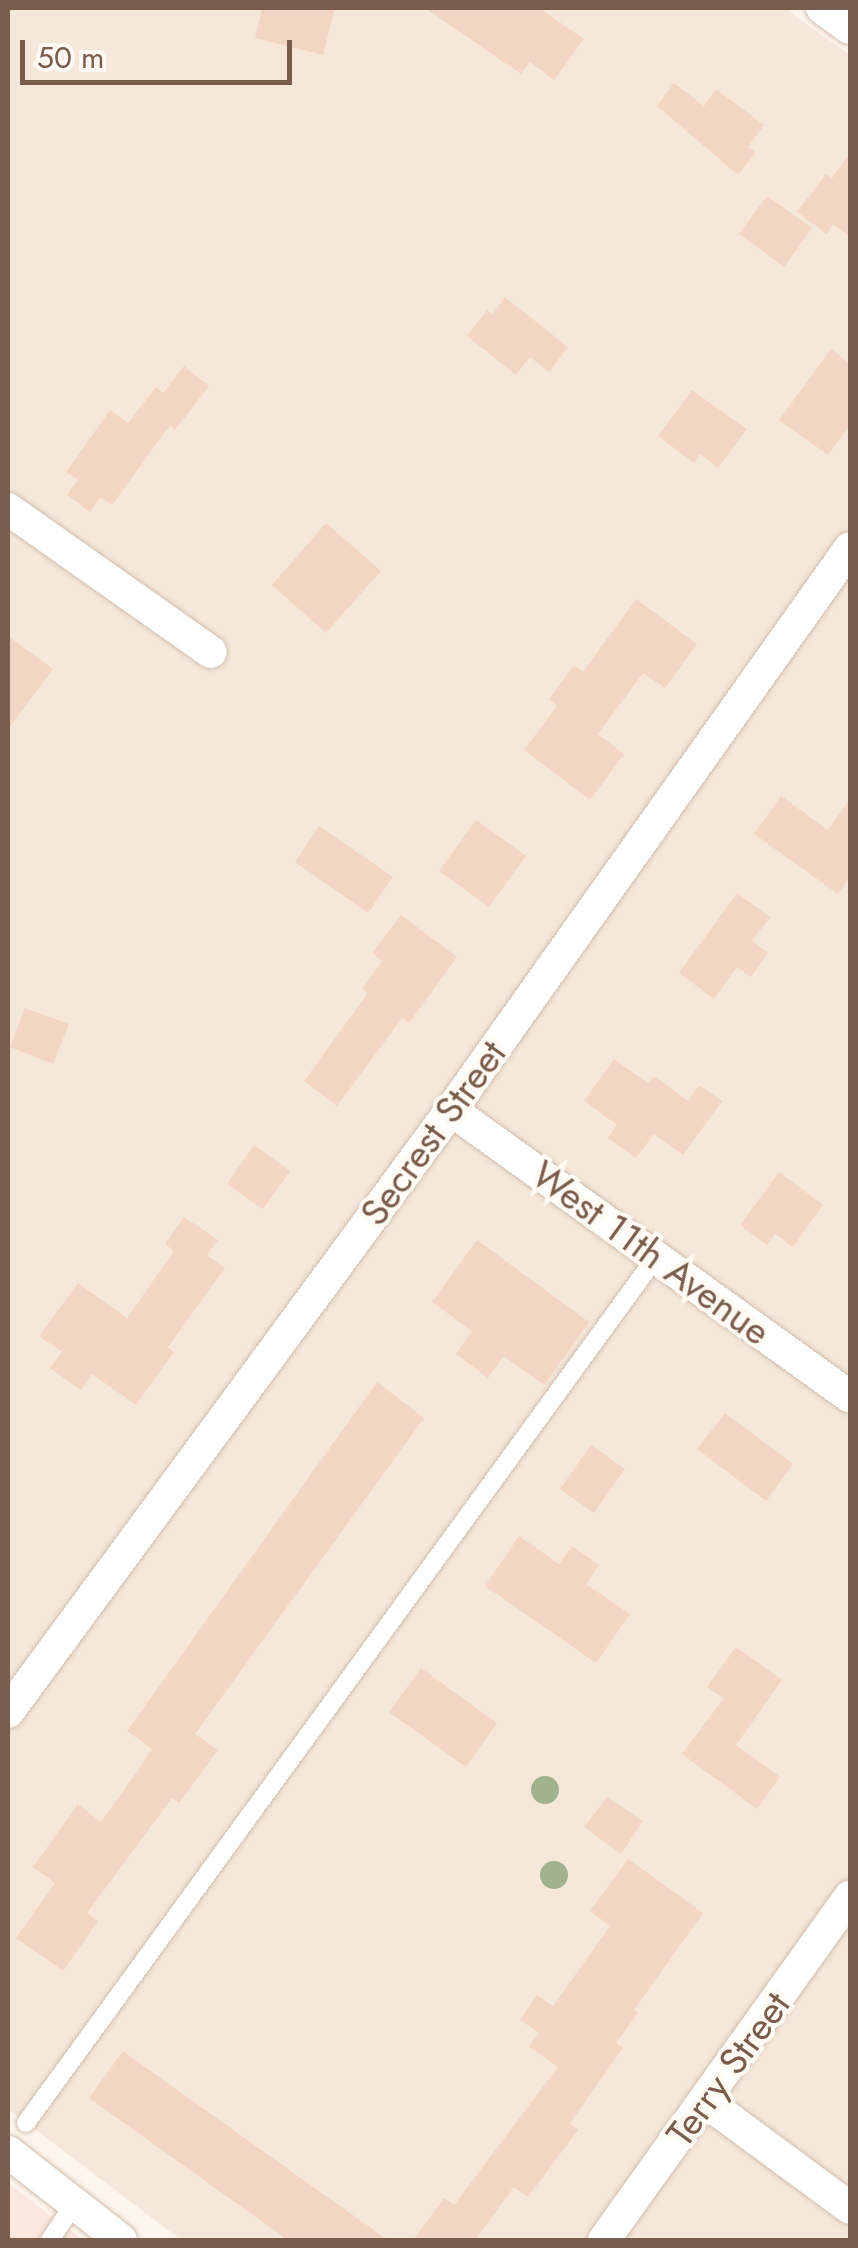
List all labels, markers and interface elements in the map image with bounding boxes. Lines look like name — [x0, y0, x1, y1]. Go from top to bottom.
scale bar — [25, 20, 298, 82]
text: 50 m — [37, 36, 104, 79]
street label: Secrest Street — [351, 1032, 515, 1234]
street label: West 11th Avenue — [523, 1151, 779, 1355]
street label: Terry Street — [657, 1983, 799, 2155]

